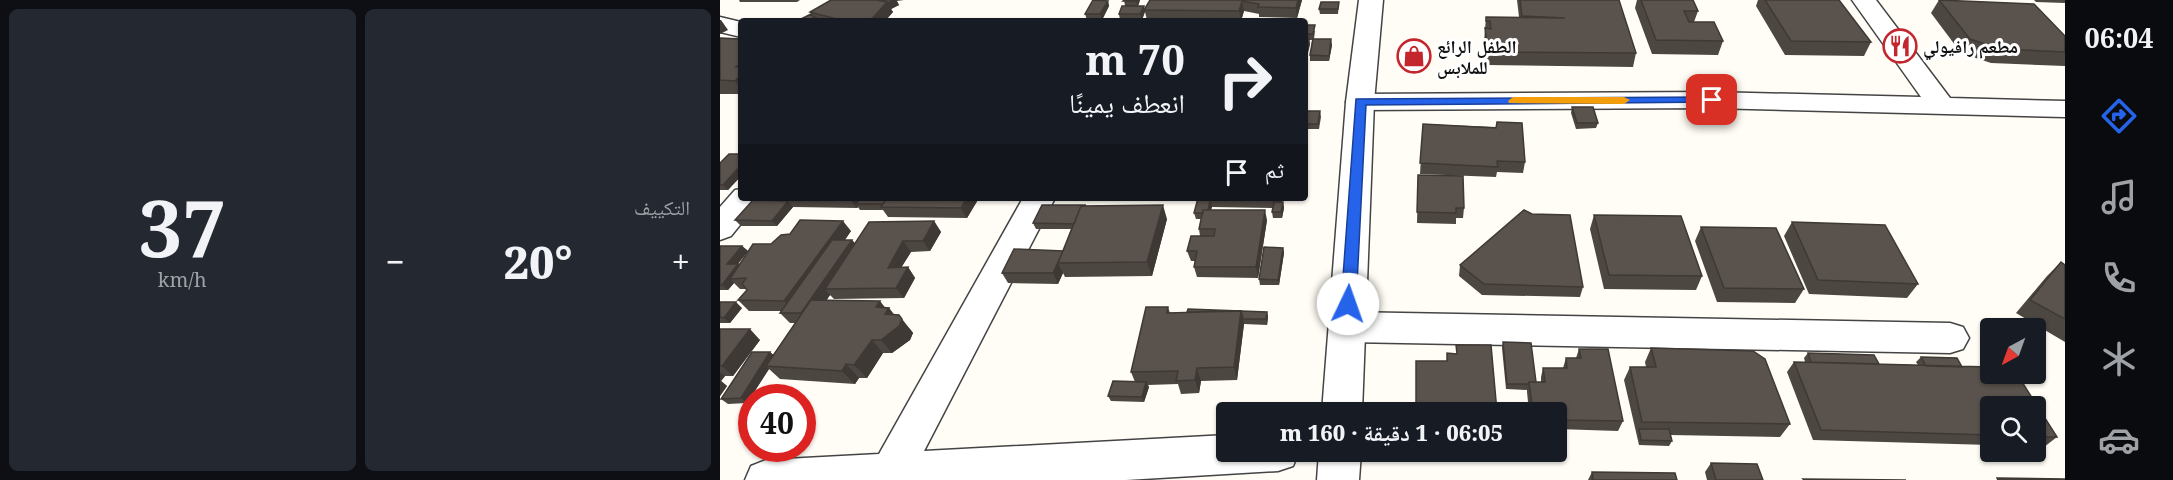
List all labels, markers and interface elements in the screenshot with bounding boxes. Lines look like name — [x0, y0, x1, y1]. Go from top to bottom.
text: 06:04 — [2084, 19, 2154, 56]
restaurant icon: مطعم رافيولي — [1882, 28, 1918, 64]
text: 70 m — [1085, 30, 1185, 87]
place label: الطفل الرائع للملابس — [1437, 34, 1517, 79]
place label: مطعم رافيولي — [1923, 34, 2018, 61]
shop icon: الطفل الرائع للملابس — [1396, 38, 1432, 74]
icon: right — [1206, 42, 1284, 120]
pin — [1686, 74, 1737, 125]
icon: arrive — [1695, 83, 1728, 116]
text: انعطف يمينًا — [1069, 84, 1185, 121]
icon: directions — [2098, 95, 2140, 137]
text: ثم — [1265, 154, 1284, 184]
icon: arrive — [1220, 156, 1253, 189]
text: 37 — [138, 174, 226, 280]
icon: music — [2098, 176, 2140, 218]
text: التكييف — [634, 194, 690, 221]
text: 20° — [504, 231, 573, 292]
text: − — [386, 239, 405, 284]
text: + — [672, 239, 690, 284]
icon: phone — [2098, 257, 2140, 299]
text: km/h — [158, 266, 207, 293]
position arrow — [1316, 272, 1380, 336]
north arrow — [1980, 318, 2046, 384]
map controls — [1980, 318, 2046, 462]
icon: climate — [2098, 338, 2140, 380]
speed limit sign: 40 — [738, 384, 816, 462]
button: search — [1980, 396, 2046, 462]
text: 06:05 · 1 دقيقة · 160 m — [1280, 417, 1503, 447]
icon: car — [2098, 419, 2140, 461]

